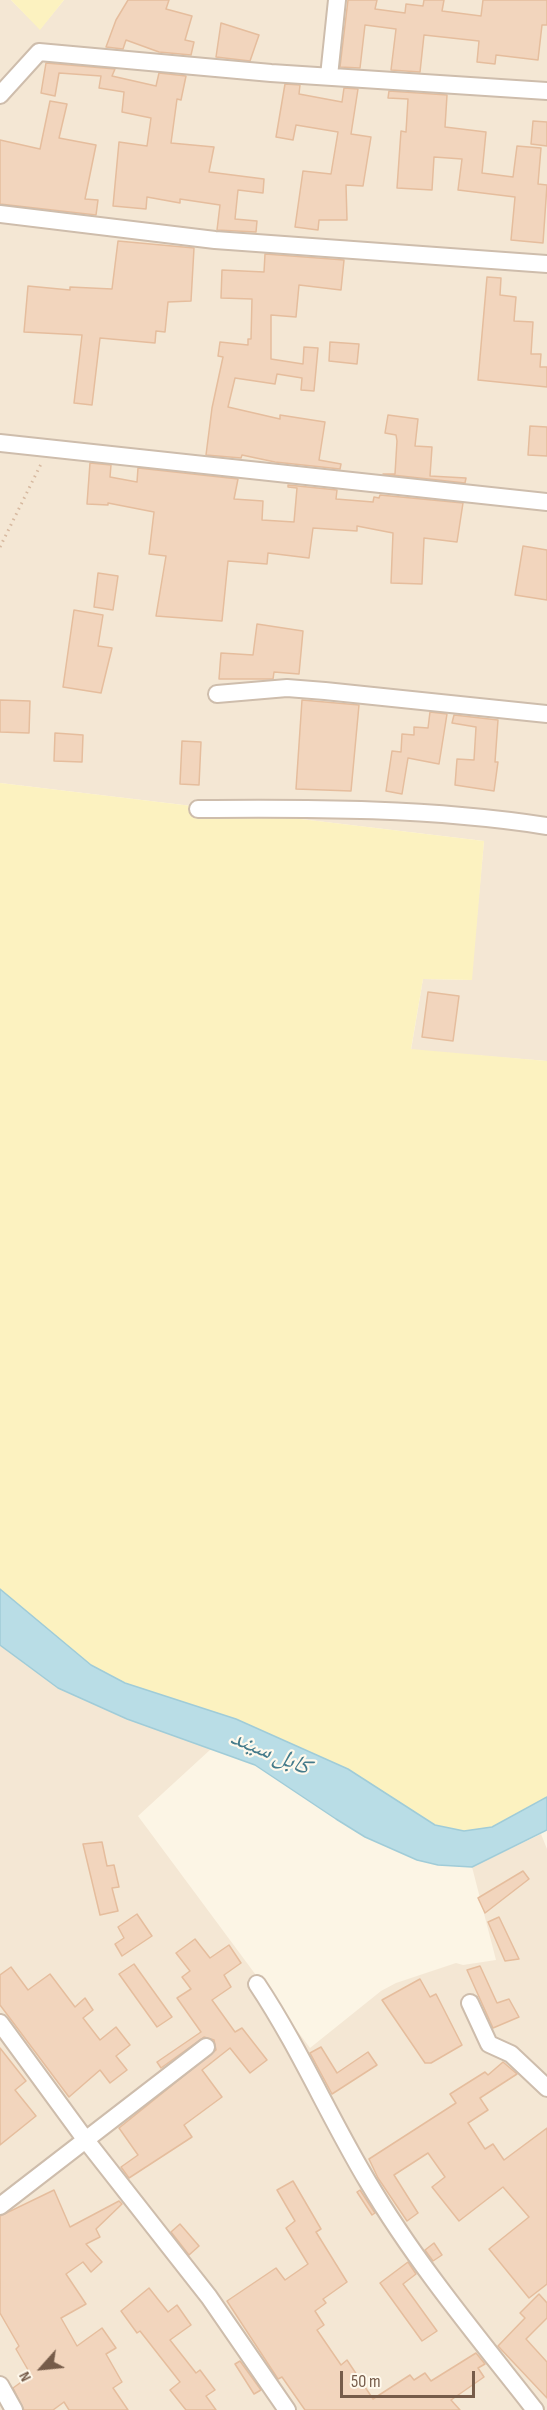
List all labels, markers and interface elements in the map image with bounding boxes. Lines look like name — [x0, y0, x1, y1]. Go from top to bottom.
water label: کابل سيند — [226, 1723, 314, 1783]
north arrow — [12, 2338, 72, 2398]
scale bar — [343, 2359, 478, 2397]
text: N — [15, 2368, 36, 2385]
text: 50 m — [351, 2371, 381, 2392]

